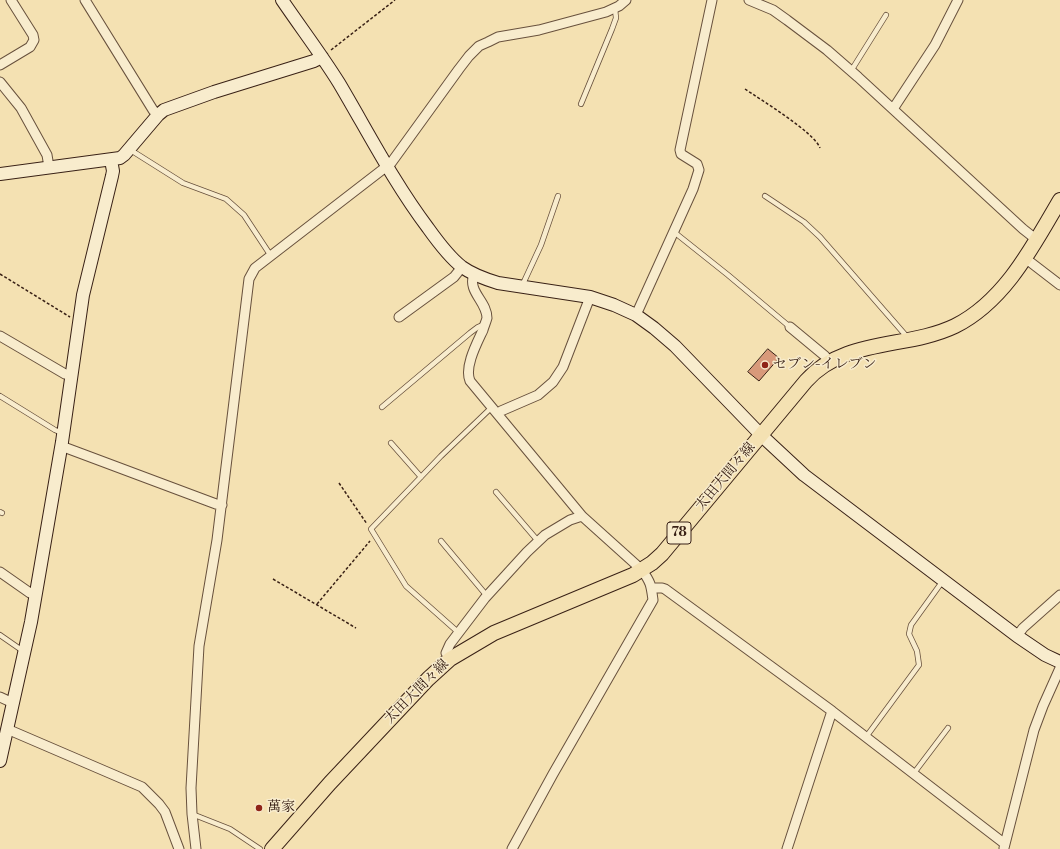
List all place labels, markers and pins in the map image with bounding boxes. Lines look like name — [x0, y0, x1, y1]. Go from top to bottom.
place label: セブン-イレブン — [773, 357, 877, 373]
marker: セブン-イレブン — [760, 360, 770, 370]
place label: 萬家 — [267, 800, 295, 816]
marker: 萬家 — [254, 803, 264, 813]

